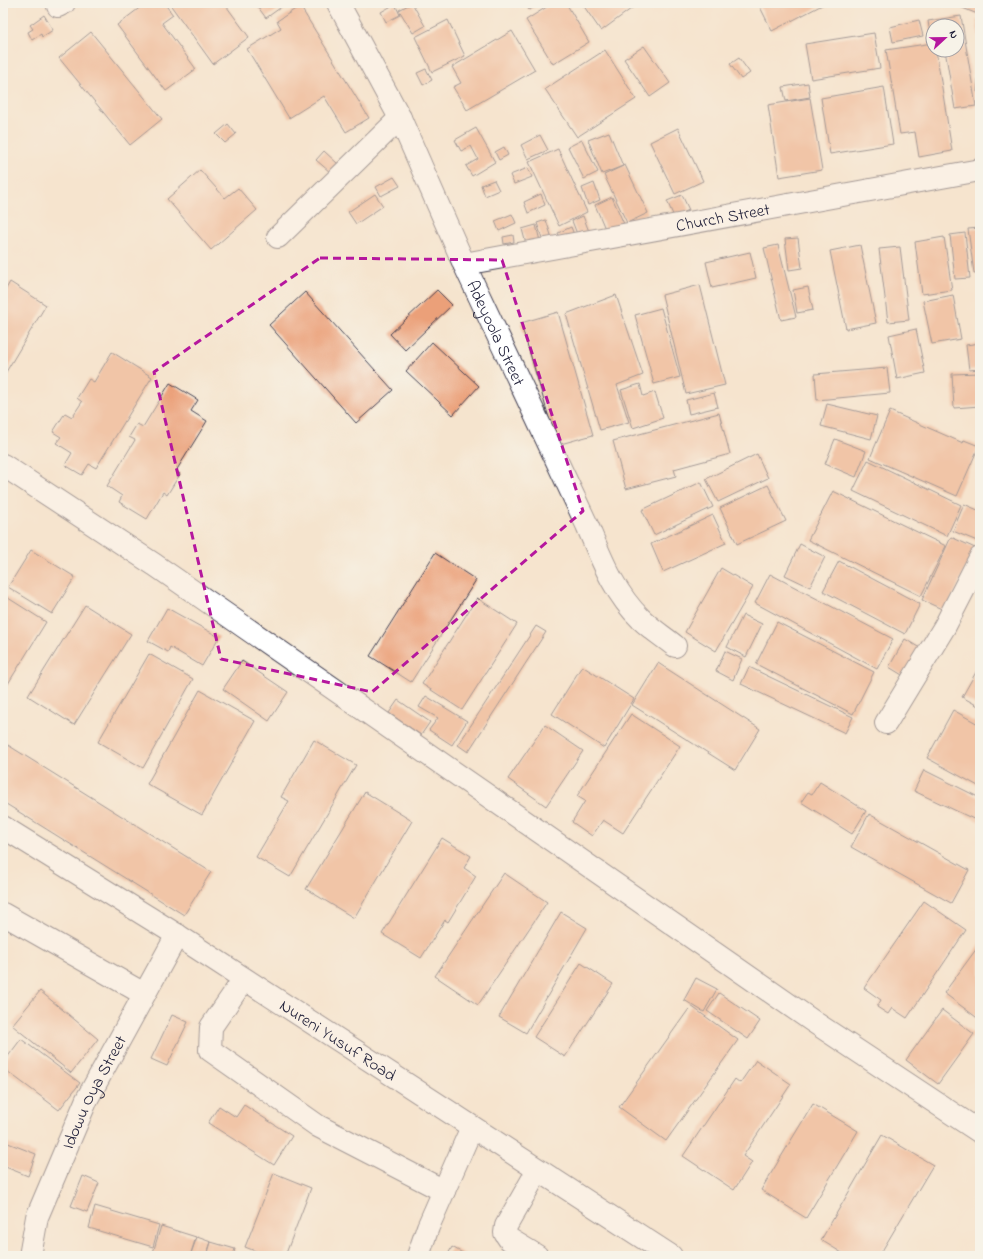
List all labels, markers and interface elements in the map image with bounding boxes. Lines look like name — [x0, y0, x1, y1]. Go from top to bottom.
north arrow — [925, 18, 965, 58]
text: N — [945, 28, 962, 41]
street label: Church Street — [674, 197, 772, 239]
street label: Adeyoola Street — [459, 276, 531, 390]
street label: Nureni Yusuf Road — [274, 994, 401, 1088]
street label: Idowu Oya Street — [56, 1031, 134, 1153]

